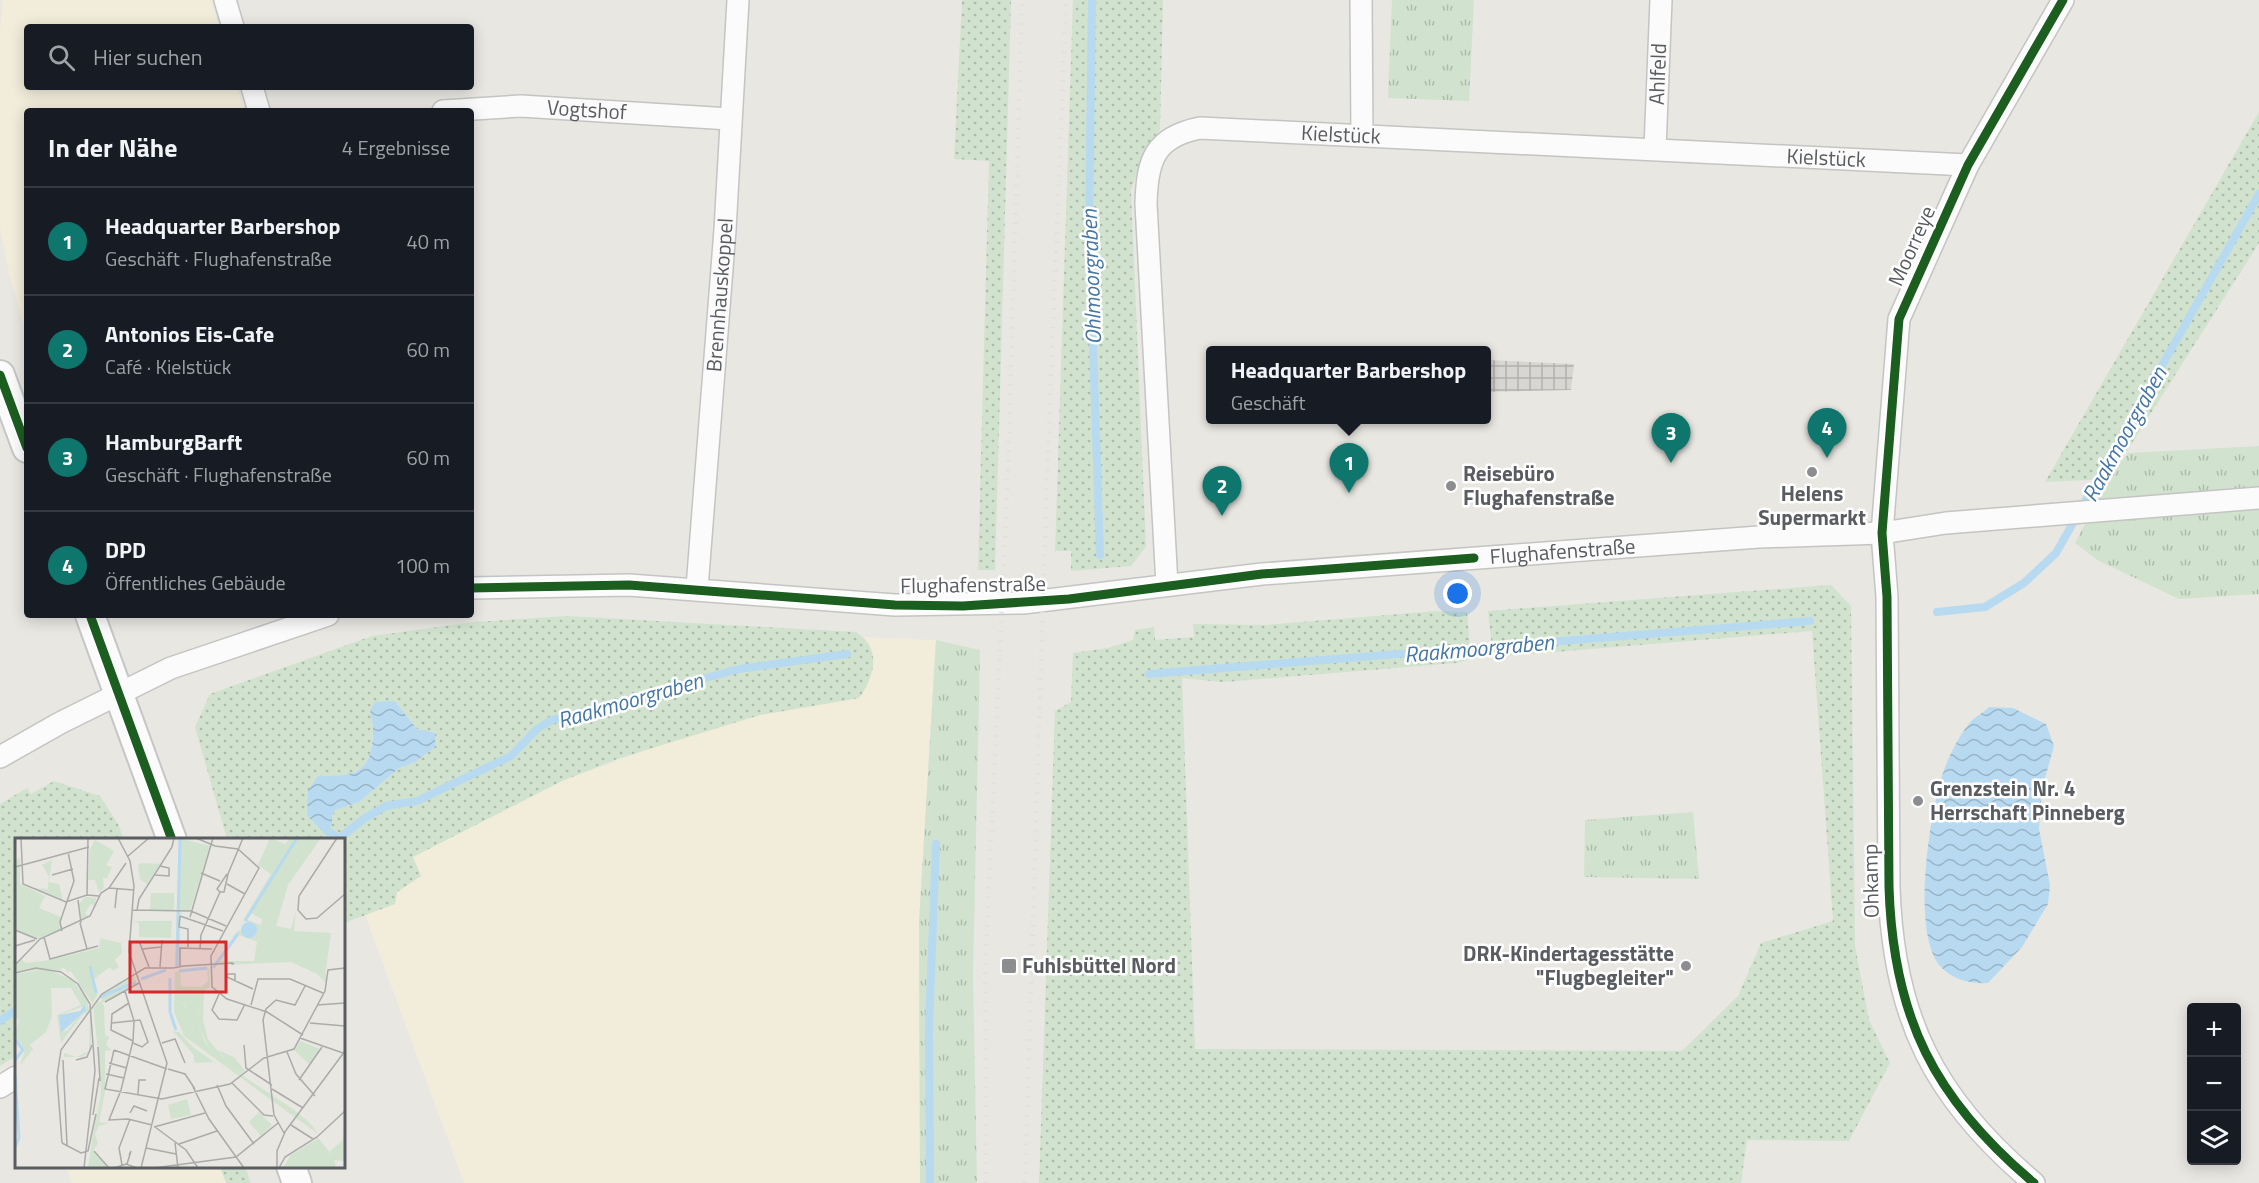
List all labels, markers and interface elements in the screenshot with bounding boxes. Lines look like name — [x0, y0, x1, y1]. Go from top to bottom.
search box — [24, 24, 474, 90]
text: Hier suchen — [93, 40, 202, 74]
icon: search — [45, 41, 78, 74]
street label: Ahlfeld — [1640, 42, 1674, 106]
street label: Vogtshof — [546, 91, 628, 128]
street label: Kielstück — [1300, 116, 1381, 152]
text: In der Nähe — [48, 128, 177, 167]
text: 4 Ergebnisse — [342, 132, 450, 163]
street label: Kielstück — [1786, 139, 1867, 175]
street label: Moorreye — [1879, 200, 1943, 291]
water label: Ohlmoorgraben — [1072, 208, 1110, 345]
text: Headquarter Barbershop — [105, 209, 341, 243]
street label: Brennhauskoppel — [697, 217, 741, 373]
text: 1 — [62, 226, 73, 257]
text: 40 m — [406, 226, 450, 257]
text: Geschäft · Flughafenstraße — [105, 243, 332, 274]
text: Antonios Eis-Cafe — [105, 317, 274, 351]
text: 2 — [62, 334, 73, 365]
text: 60 m — [406, 334, 450, 365]
popup — [1206, 346, 1491, 424]
text: Café · Kielstück — [105, 351, 231, 382]
text: Headquarter Barbershop — [1231, 353, 1466, 387]
water label: Raakmoorgraben — [2073, 359, 2176, 508]
text: Geschäft — [1231, 387, 1306, 418]
pin: 4 — [1808, 408, 1846, 458]
pin: 3 — [1652, 414, 1690, 463]
text: HamburgBarft — [105, 425, 242, 459]
text: 3 — [62, 442, 73, 473]
text: 60 m — [406, 442, 450, 473]
pin: 1 — [1330, 444, 1368, 493]
place label: Reisebüro Flughafenstraße — [1463, 457, 1614, 513]
text: Geschäft · Flughafenstraße — [105, 459, 332, 490]
marker: Helens Supermarkt — [1805, 465, 1819, 479]
pin: 2 — [1202, 466, 1242, 516]
place label: Helens Supermarkt — [1758, 477, 1866, 533]
marker: Reisebüro Flughafenstraße — [1444, 479, 1458, 493]
street label: Flughafenstraße — [1489, 529, 1637, 572]
text: DPD — [105, 533, 146, 567]
text: 4 — [62, 550, 73, 581]
text: 100 m — [395, 550, 450, 581]
text: Öffentliches Gebäude — [105, 567, 286, 598]
street label: Flughafenstraße — [900, 567, 1046, 601]
your location — [1443, 579, 1472, 608]
water label: Raakmoorgraben — [1403, 624, 1556, 671]
water label: Raakmoorgraben — [553, 663, 708, 737]
place label: Grenzstein Nr. 4 Herrschaft Pinneberg — [1930, 772, 2125, 828]
marker: Grenzstein Nr. 4 Herrschaft Pinneberg — [1911, 794, 1925, 808]
inset map — [15, 838, 345, 1168]
street label: Ohkamp — [1853, 844, 1887, 918]
place label: DRK-Kindertagesstätte "Flugbegleiter" — [1463, 937, 1674, 993]
place label: Fuhlsbüttel Nord — [1022, 949, 1176, 981]
marker: Fuhlsbüttel Nord — [1000, 957, 1018, 975]
marker: DRK-Kindertagesstätte "Flugbegleiter" — [1679, 959, 1693, 973]
map controls — [2187, 1003, 2241, 1165]
button: + — [2187, 1003, 2241, 1057]
button: − — [2187, 1057, 2241, 1111]
button: layers — [2187, 1111, 2241, 1165]

